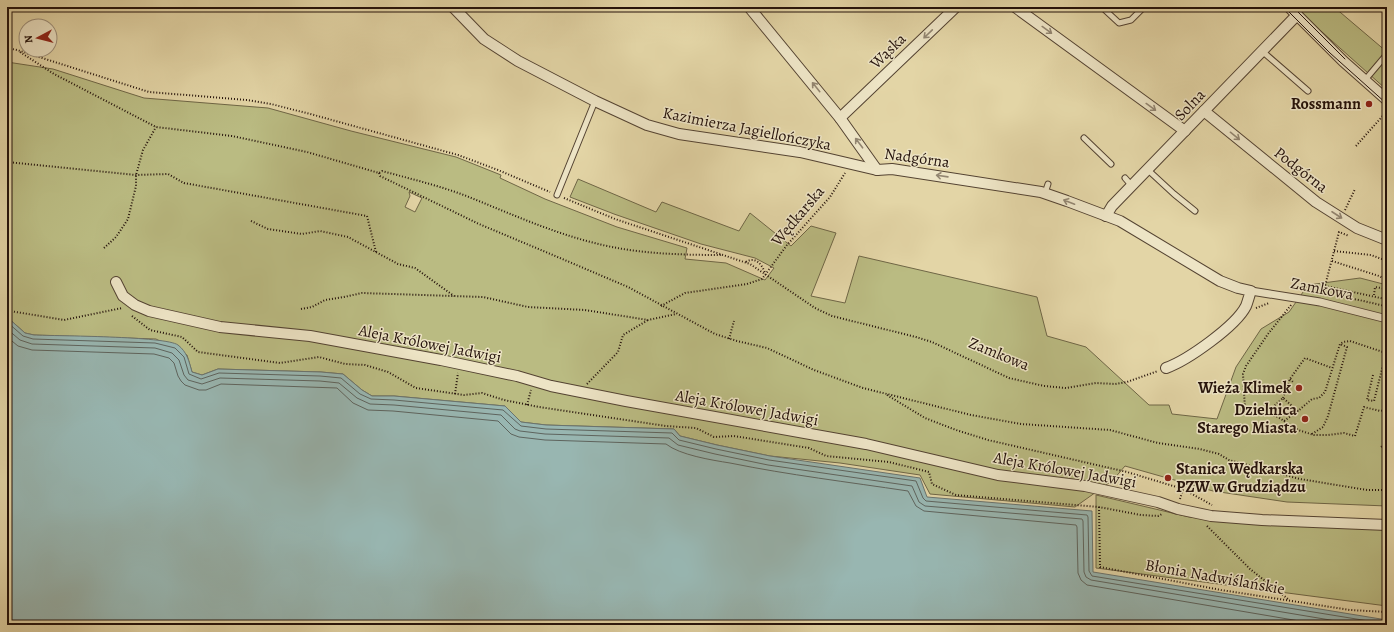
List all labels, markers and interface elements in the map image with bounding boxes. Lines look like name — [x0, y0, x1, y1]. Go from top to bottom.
north arrow — [18, 18, 58, 58]
one-way arrow — [1041, 26, 1052, 34]
street label: Wąska — [864, 28, 911, 74]
one-way arrow — [923, 29, 933, 39]
text: N — [21, 34, 37, 44]
one-way arrow — [811, 82, 820, 93]
street label: Solna — [1169, 84, 1211, 126]
place label: Rossmann — [1291, 93, 1361, 115]
marker: Rossmann — [1364, 99, 1374, 109]
street label: Kazimierza Jagiellończyka — [661, 102, 834, 156]
one-way arrow — [1146, 103, 1157, 111]
one-way arrow — [1229, 131, 1240, 140]
one-way arrow — [855, 138, 863, 149]
street label: Podgórna — [1269, 142, 1333, 198]
street label: Nadgórna — [883, 143, 952, 174]
one-way arrow — [936, 172, 949, 180]
street label: Wędkarska — [766, 181, 830, 251]
one-way arrow — [1064, 197, 1076, 205]
one-way arrow — [1331, 212, 1343, 220]
street label: Zamkowa — [1289, 272, 1356, 306]
street label: Aleja Królowej Jadwigi — [356, 319, 503, 369]
street label: Zamkowa — [965, 332, 1033, 376]
place label: Wieża Klimek — [1197, 377, 1292, 399]
marker: Wieża Klimek — [1294, 383, 1304, 393]
street label: Aleja Królowej Jadwigi — [673, 384, 820, 431]
place label: Dzielnica Starego Miasta — [1197, 399, 1297, 439]
marker: Dzielnica Starego Miasta — [1300, 414, 1310, 424]
street label: Aleja Królowej Jadwigi — [991, 446, 1138, 493]
place label: Stanica Wędkarska PZW w Grudziądzu — [1176, 458, 1306, 498]
marker: Stanica Wędkarska PZW w Grudziądzu — [1163, 473, 1173, 483]
street label: Błonia Nadwiślańskie — [1143, 554, 1287, 600]

